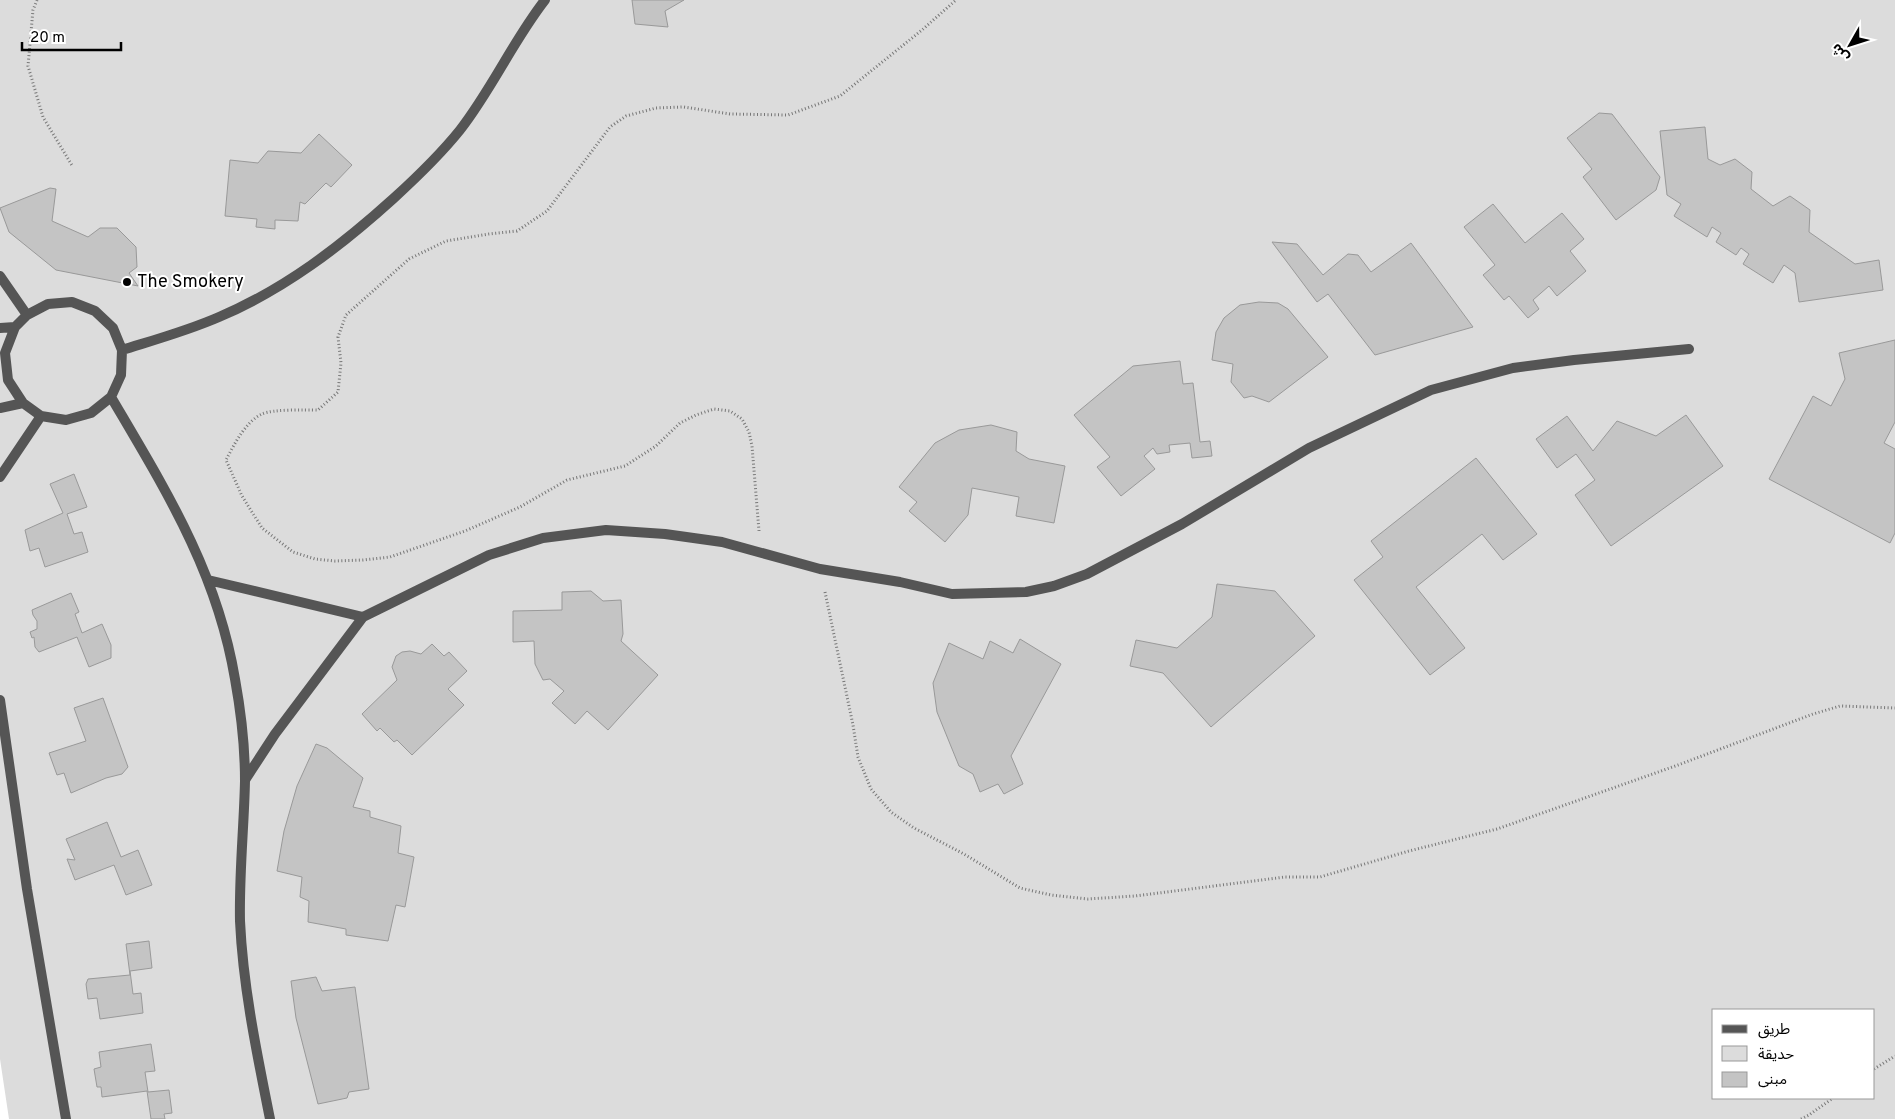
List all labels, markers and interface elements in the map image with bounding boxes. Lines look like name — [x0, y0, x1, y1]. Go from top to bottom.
scale bar — [22, 20, 121, 52]
north arrow — [1825, 20, 1875, 70]
text: 20 m — [30, 29, 65, 48]
text: ش — [1828, 39, 1854, 65]
place label: The Smokery — [137, 271, 244, 294]
marker: The Smokery — [121, 276, 133, 288]
legend — [1712, 1009, 1875, 1099]
text: طريق — [1758, 1021, 1790, 1040]
text: حديقة — [1758, 1046, 1794, 1065]
text: مبنى — [1758, 1071, 1787, 1090]

